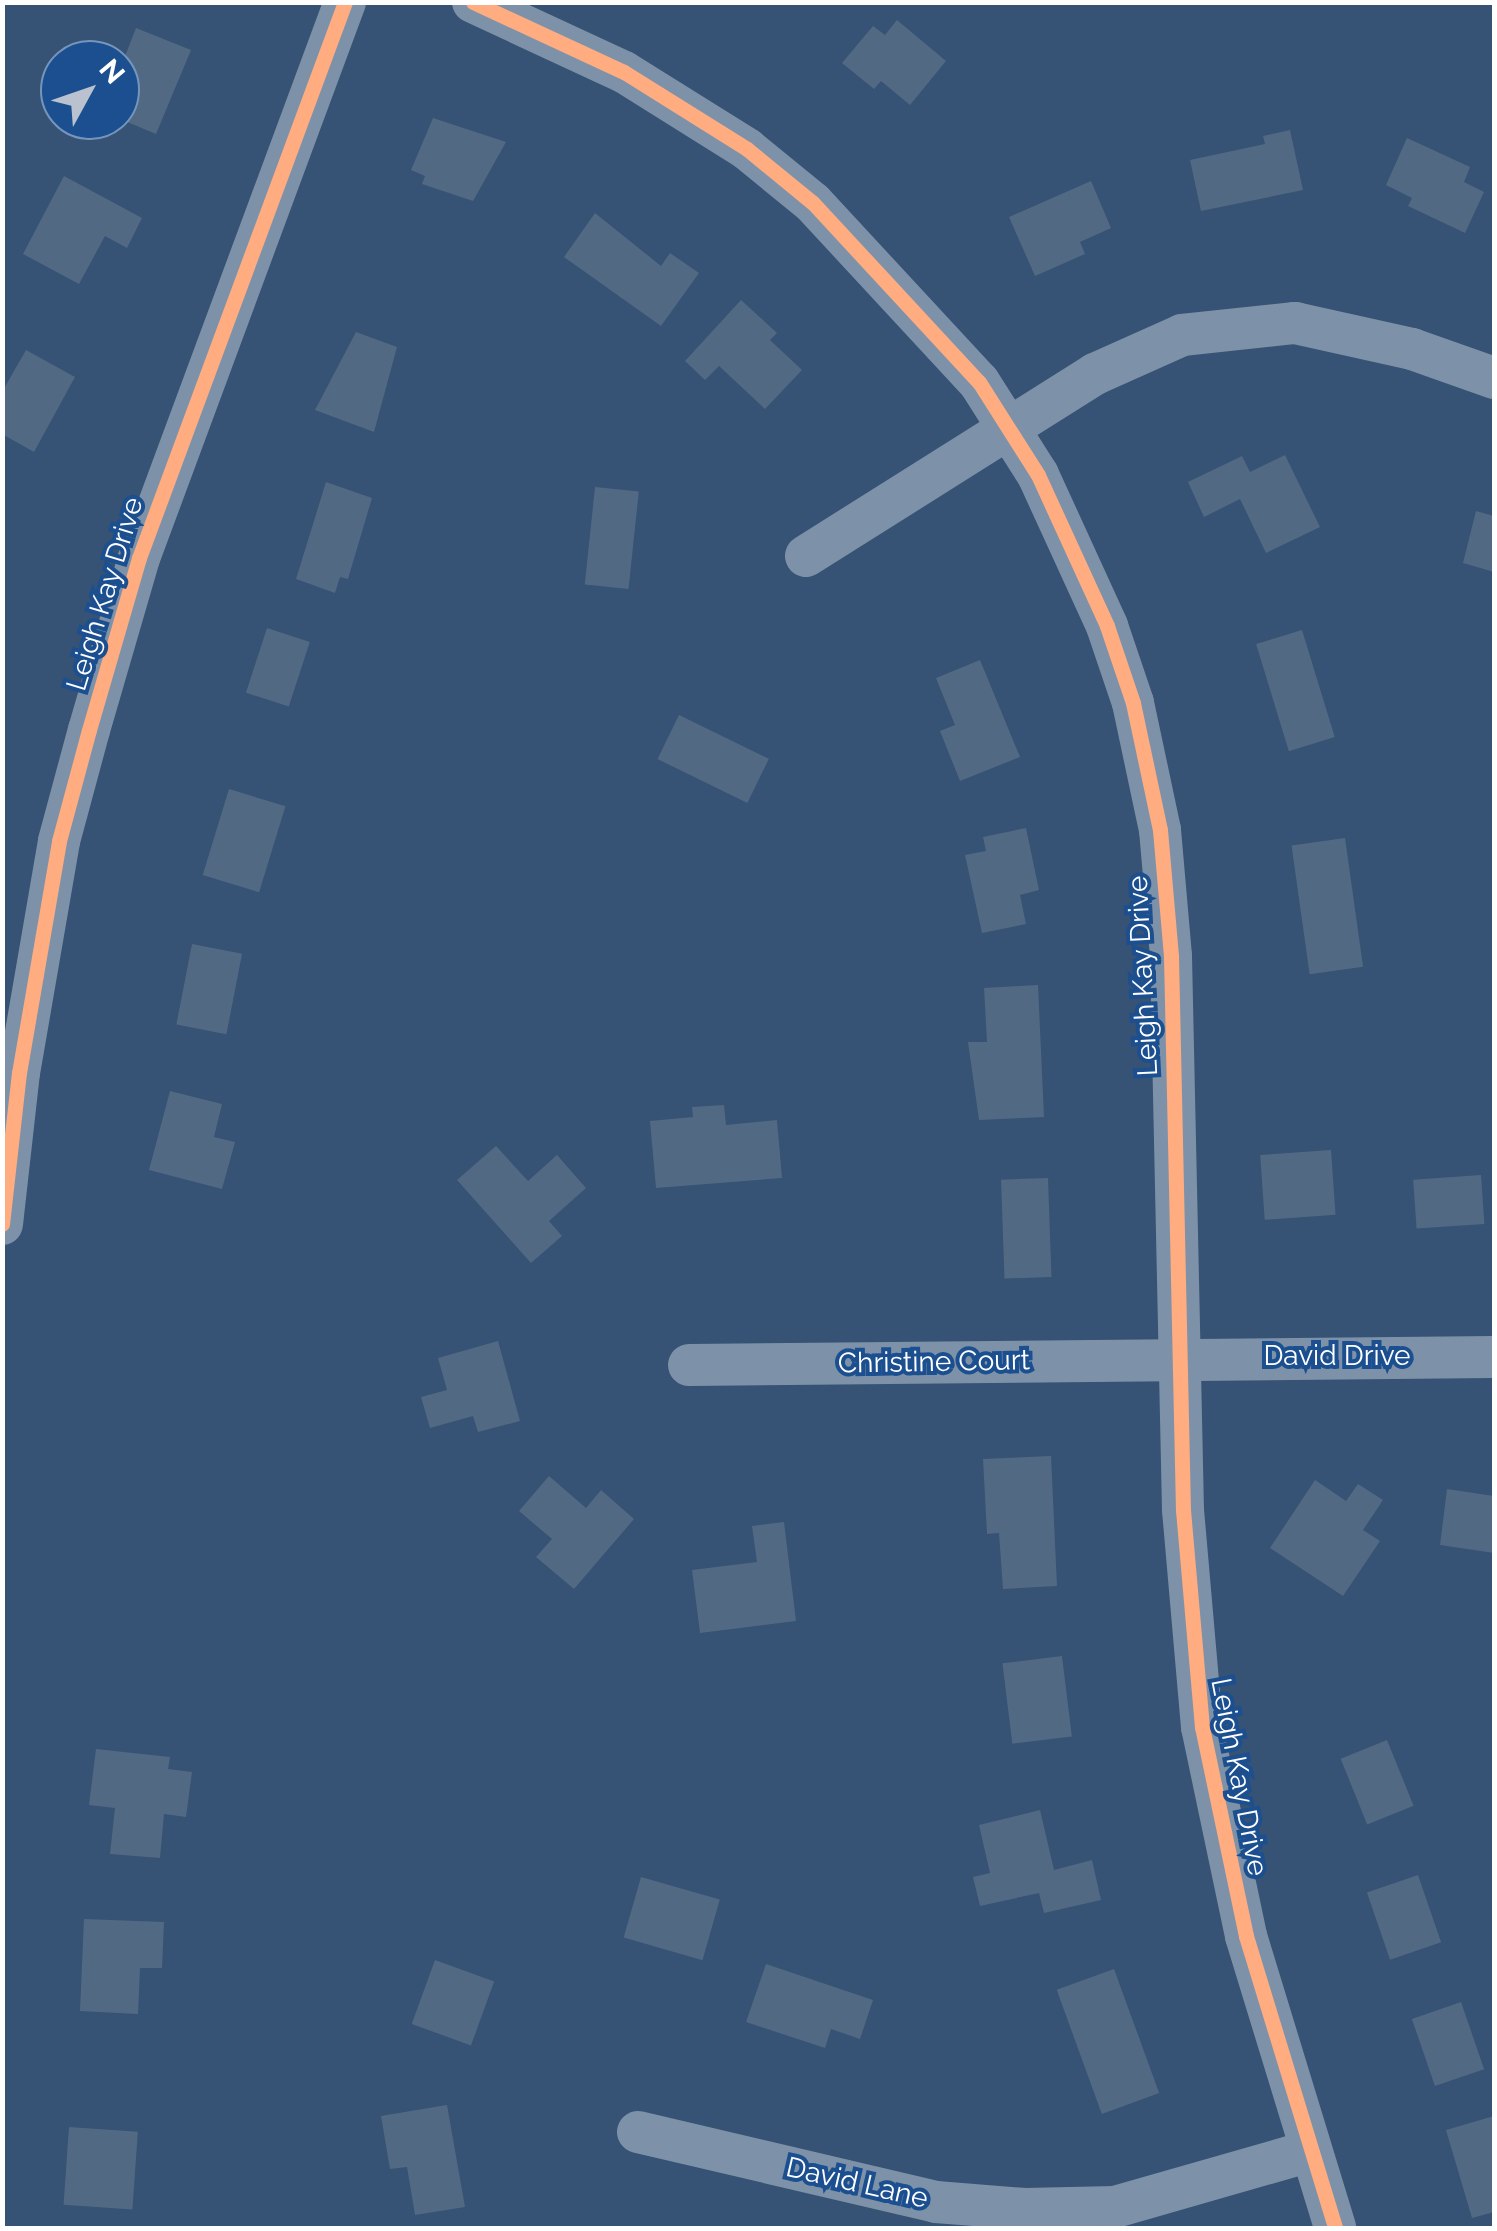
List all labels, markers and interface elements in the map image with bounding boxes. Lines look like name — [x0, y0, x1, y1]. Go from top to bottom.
north arrow — [40, 40, 140, 140]
text: N — [92, 53, 131, 90]
street label: Leigh Kay Drive — [60, 493, 150, 695]
street label: Leigh Kay Drive — [1121, 875, 1165, 1077]
street label: David Drive — [1263, 1339, 1411, 1373]
street label: Christine Court — [838, 1344, 1030, 1380]
street label: Leigh Kay Drive — [1203, 1675, 1275, 1879]
street label: David Lane — [783, 2150, 931, 2216]

